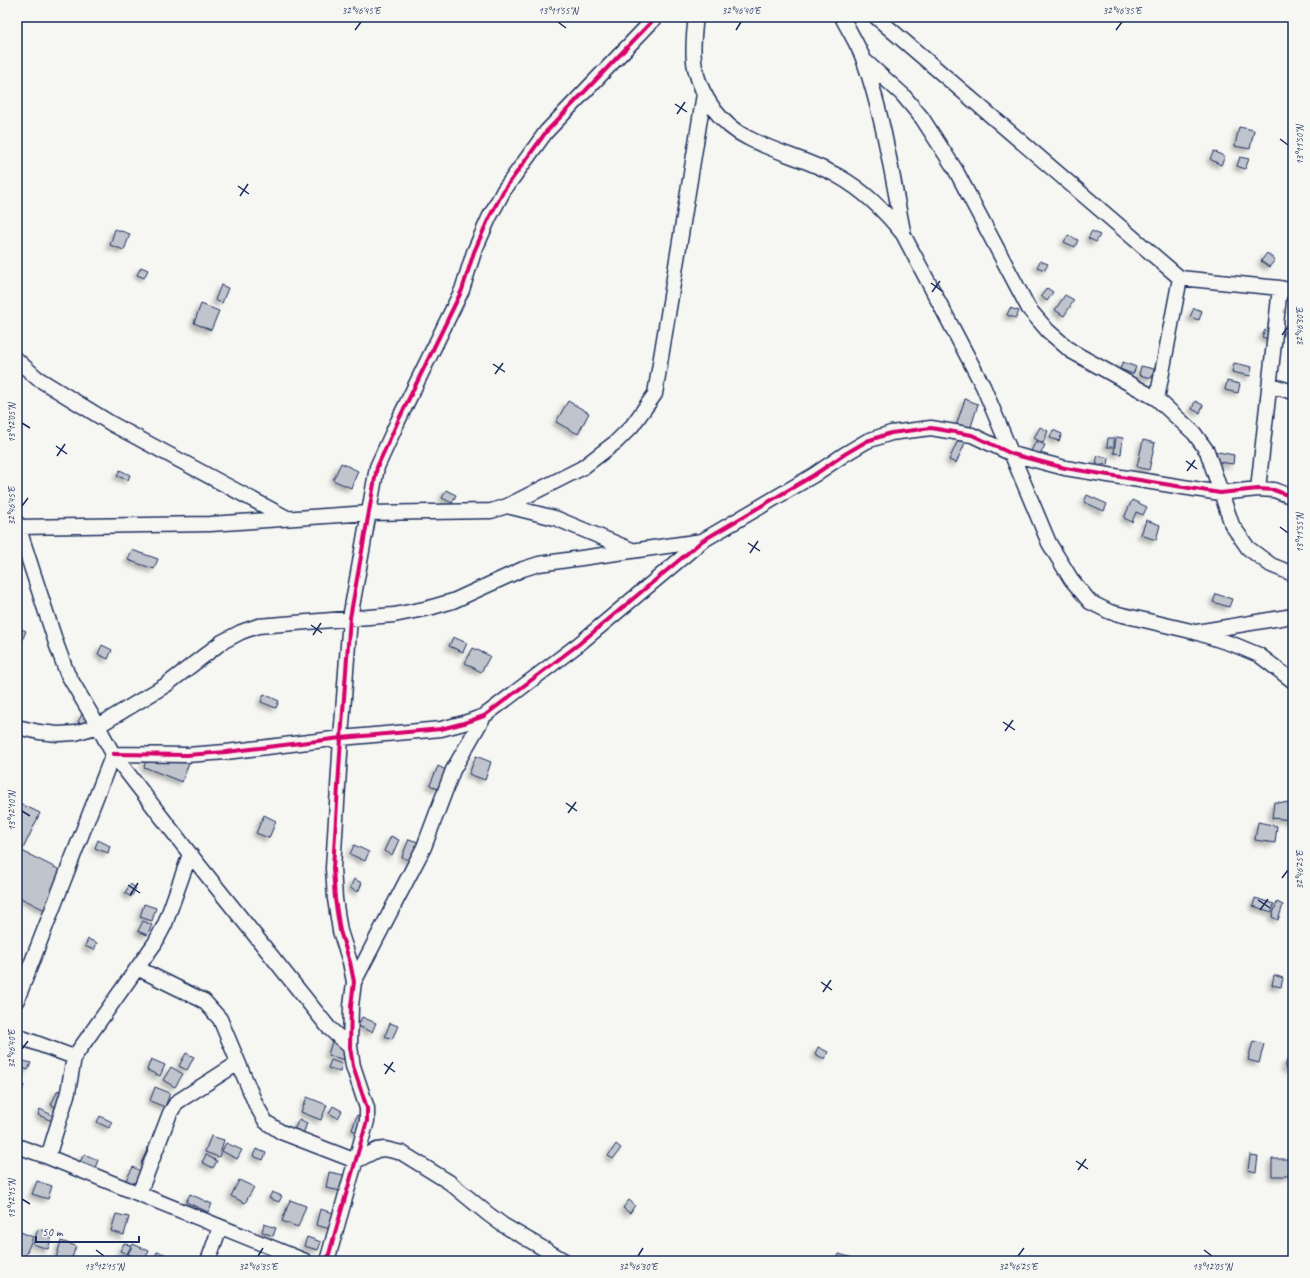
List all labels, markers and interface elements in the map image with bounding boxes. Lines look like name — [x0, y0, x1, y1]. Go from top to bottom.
text: 32°46'45"E — [342, 4, 382, 17]
text: 13°11'55"N — [538, 4, 580, 17]
text: 32°46'40"E — [722, 4, 762, 17]
text: 32°46'35"E — [1103, 4, 1143, 17]
text: 13°11'50"N — [1293, 123, 1306, 165]
text: 32°46'30"E — [1293, 306, 1306, 346]
text: 13°12'05"N — [5, 401, 18, 443]
text: 32°46'45"E — [5, 485, 18, 525]
text: 13°11'55"N — [1293, 511, 1306, 553]
text: 13°12'10"N — [5, 789, 18, 831]
text: 32°46'25"E — [1293, 849, 1306, 889]
text: 32°46'40"E — [5, 1028, 18, 1068]
text: 13°12'15"N — [5, 1177, 18, 1219]
scale bar — [36, 1218, 139, 1244]
text: 50 m — [42, 1224, 64, 1240]
text: 13°12'15"N — [84, 1260, 126, 1273]
text: 32°46'35"E — [239, 1260, 279, 1273]
text: 32°46'30"E — [619, 1260, 659, 1273]
text: 32°46'25"E — [999, 1260, 1039, 1273]
text: 13°12'05"N — [1192, 1260, 1234, 1273]

